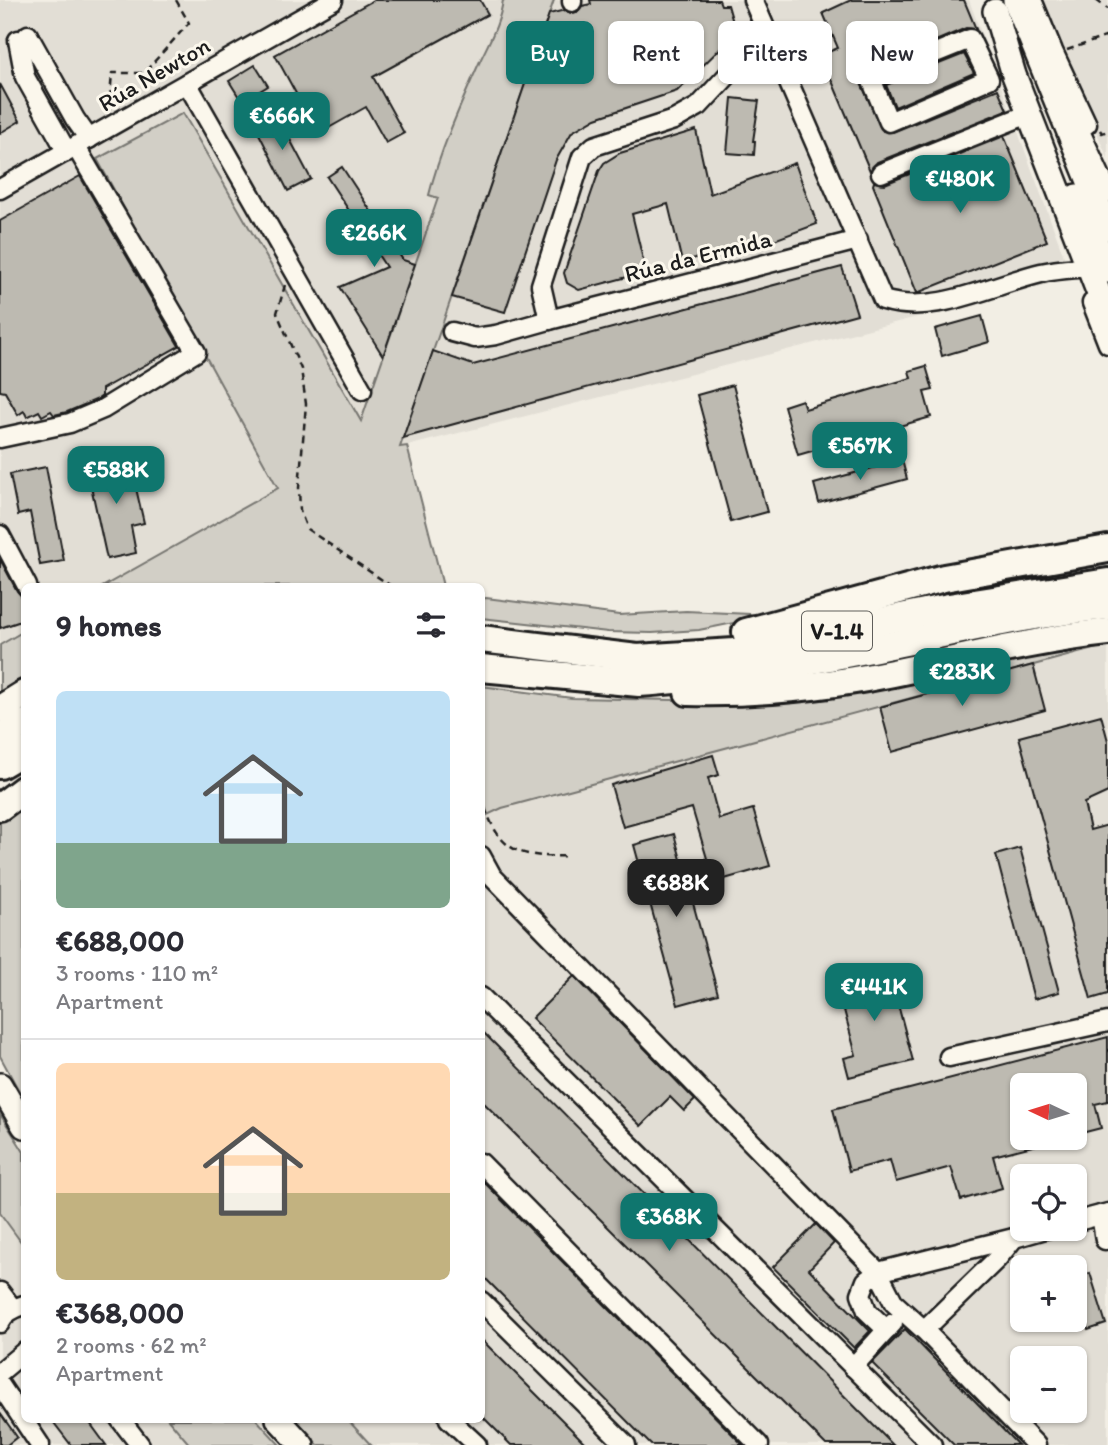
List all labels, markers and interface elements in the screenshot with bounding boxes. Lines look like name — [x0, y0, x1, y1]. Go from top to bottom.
chip: Buy — [506, 21, 594, 84]
chip: Rent — [608, 21, 704, 84]
chip: Filters — [718, 21, 832, 84]
chip: New — [846, 21, 938, 84]
street label: Rúa Newton — [93, 30, 215, 118]
pin: €666K — [233, 92, 331, 152]
text: €666K — [250, 101, 314, 129]
pin: €480K — [911, 156, 1009, 215]
text: €480K — [926, 164, 994, 192]
pin: €266K — [325, 210, 423, 269]
text: €266K — [342, 218, 406, 246]
street label: Rúa da Ermida — [621, 224, 775, 288]
pin: €567K — [811, 422, 909, 482]
text: €567K — [828, 431, 892, 459]
pin: €588K — [67, 447, 165, 506]
text: €588K — [83, 455, 149, 483]
icon: filters — [412, 606, 450, 644]
text: 9 homes — [56, 607, 162, 644]
road number: V-1.4 — [802, 611, 872, 650]
pin: €283K — [913, 648, 1011, 708]
text: €283K — [929, 657, 995, 685]
icon: home — [190, 736, 316, 862]
pin: €688K — [627, 860, 725, 919]
text: €688K — [643, 868, 709, 896]
text: €688,000 — [56, 922, 184, 959]
text: 3 rooms · 110 m² — [56, 959, 218, 987]
pin: €441K — [825, 964, 923, 1023]
text: €441K — [841, 972, 907, 1000]
text: Apartment — [56, 987, 163, 1015]
north arrow — [1010, 1073, 1087, 1150]
map controls — [1010, 1073, 1087, 1423]
icon: home — [190, 1108, 316, 1234]
button: locate — [1010, 1164, 1087, 1241]
pin: €368K — [620, 1194, 718, 1253]
text: €368K — [636, 1202, 702, 1230]
button: + — [1010, 1255, 1087, 1332]
text: €368,000 — [56, 1294, 184, 1331]
text: 2 rooms · 62 m² — [56, 1331, 207, 1359]
button: − — [1010, 1346, 1087, 1423]
text: Apartment — [56, 1359, 163, 1387]

